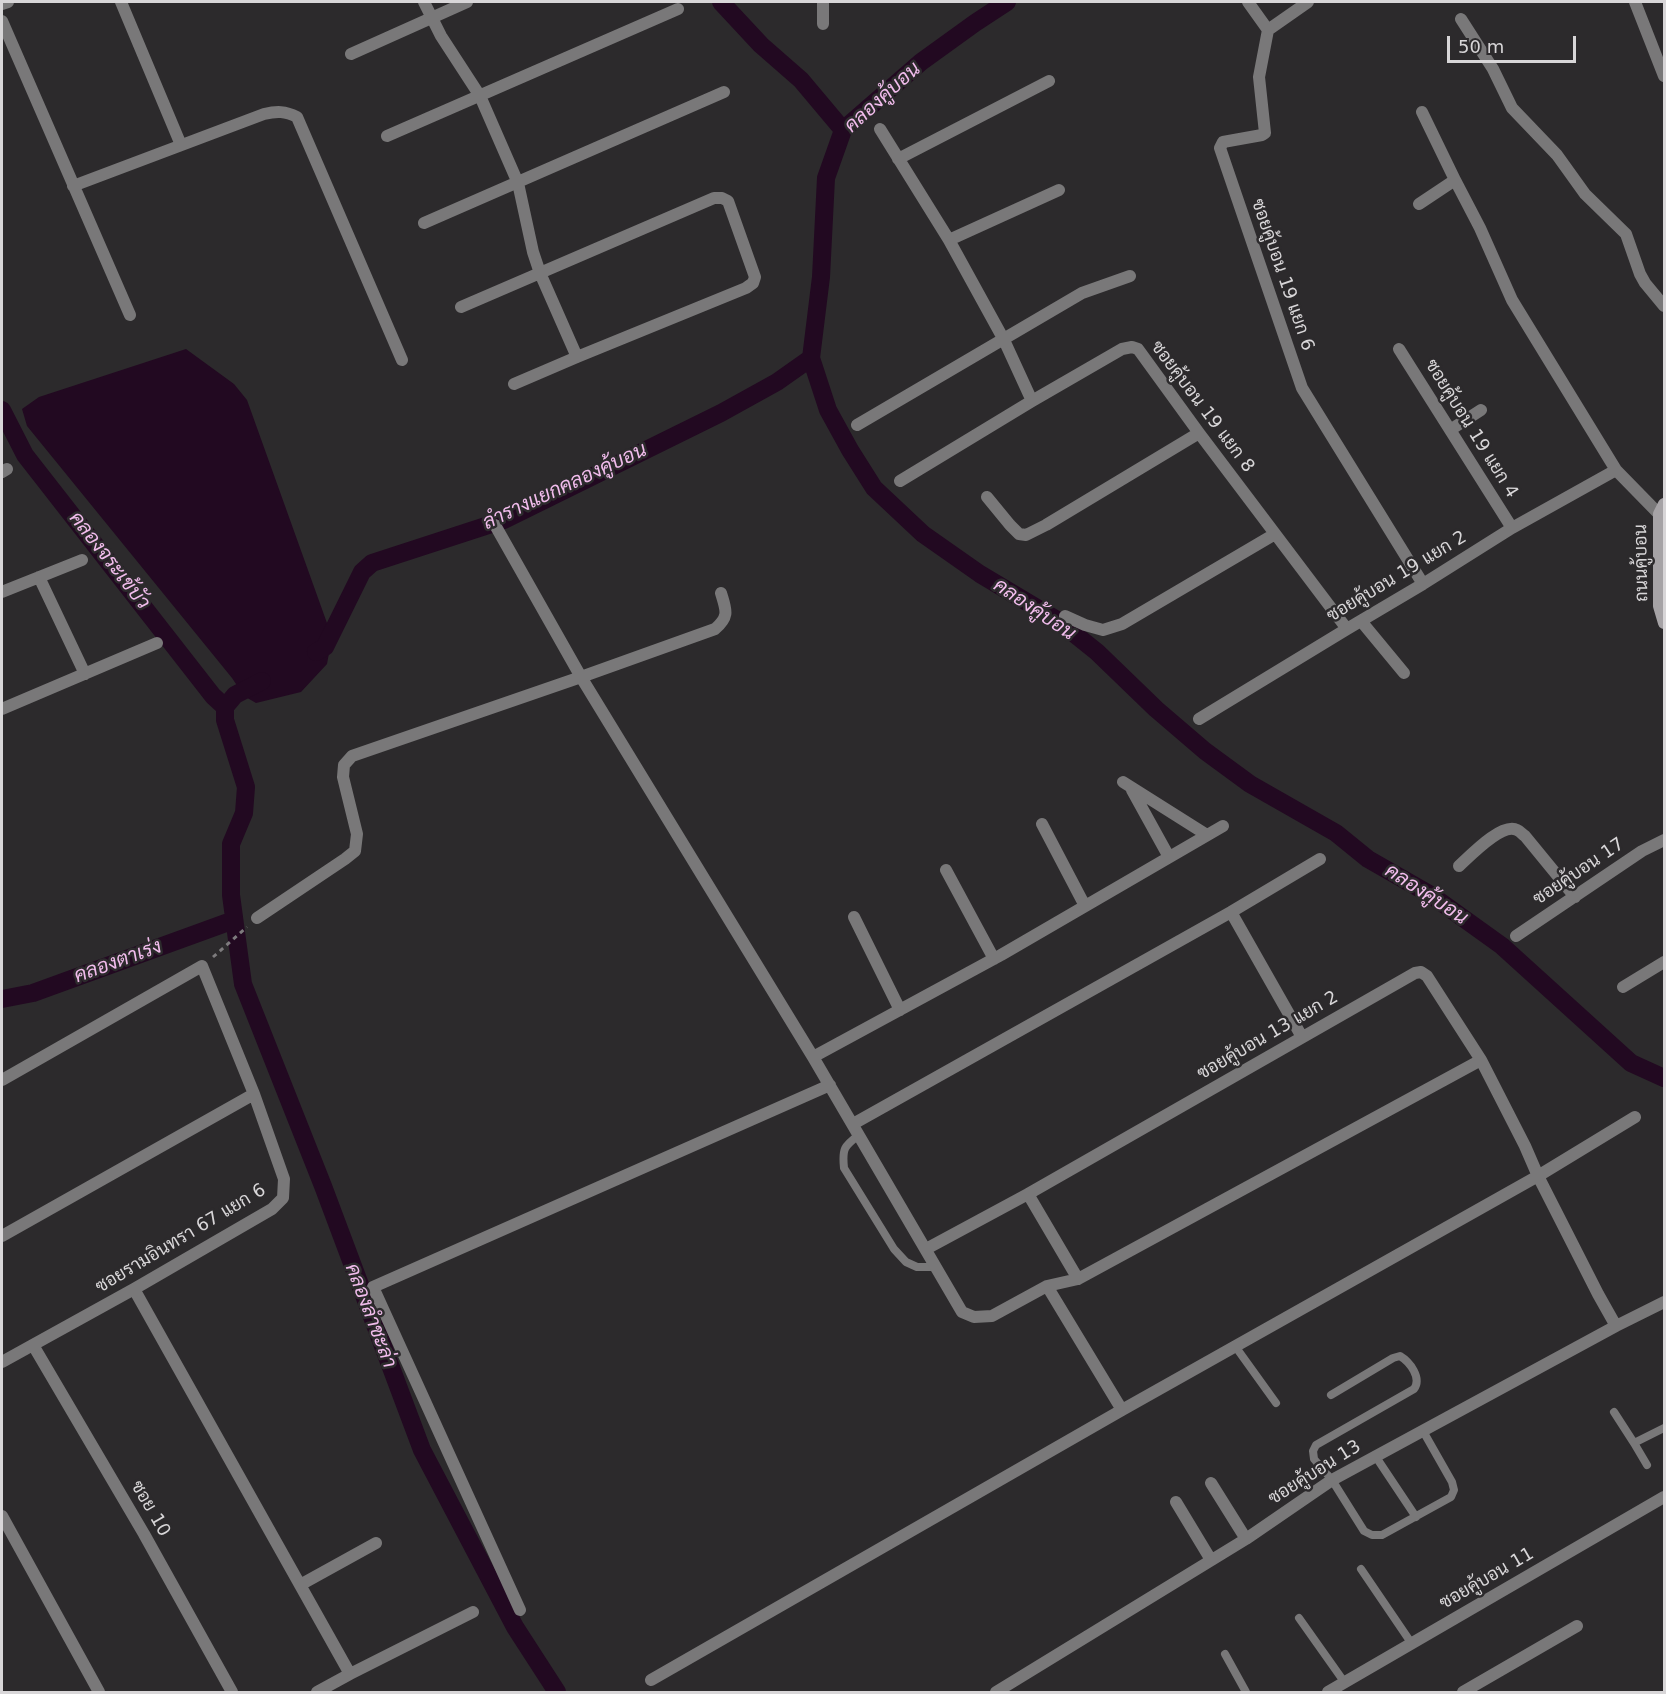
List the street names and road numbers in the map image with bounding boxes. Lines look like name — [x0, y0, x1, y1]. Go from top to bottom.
street label: ซอยคู้บอน 19 แยก 6 — [1246, 196, 1318, 354]
street label: ซอยคู้บอน 19 แยก 8 — [1146, 337, 1258, 477]
street label: ซอยคู้บอน 19 แยก 4 — [1420, 356, 1522, 502]
street label: ถนนคู้บอน — [1631, 524, 1653, 602]
street label: ซอยคู้บอน 19 แยก 2 — [1323, 527, 1471, 627]
street label: ซอยคู้บอน 17 — [1529, 834, 1629, 910]
street label: ซอยคู้บอน 13 แยก 2 — [1194, 987, 1342, 1085]
street label: ซอยรามอินทรา 67 แยก 6 — [92, 1180, 270, 1298]
street label: ซอยคู้บอน 13 — [1265, 1436, 1365, 1510]
street label: ซอย 10 — [126, 1477, 174, 1541]
street label: ซอยคู้บอน 11 — [1436, 1543, 1538, 1615]

